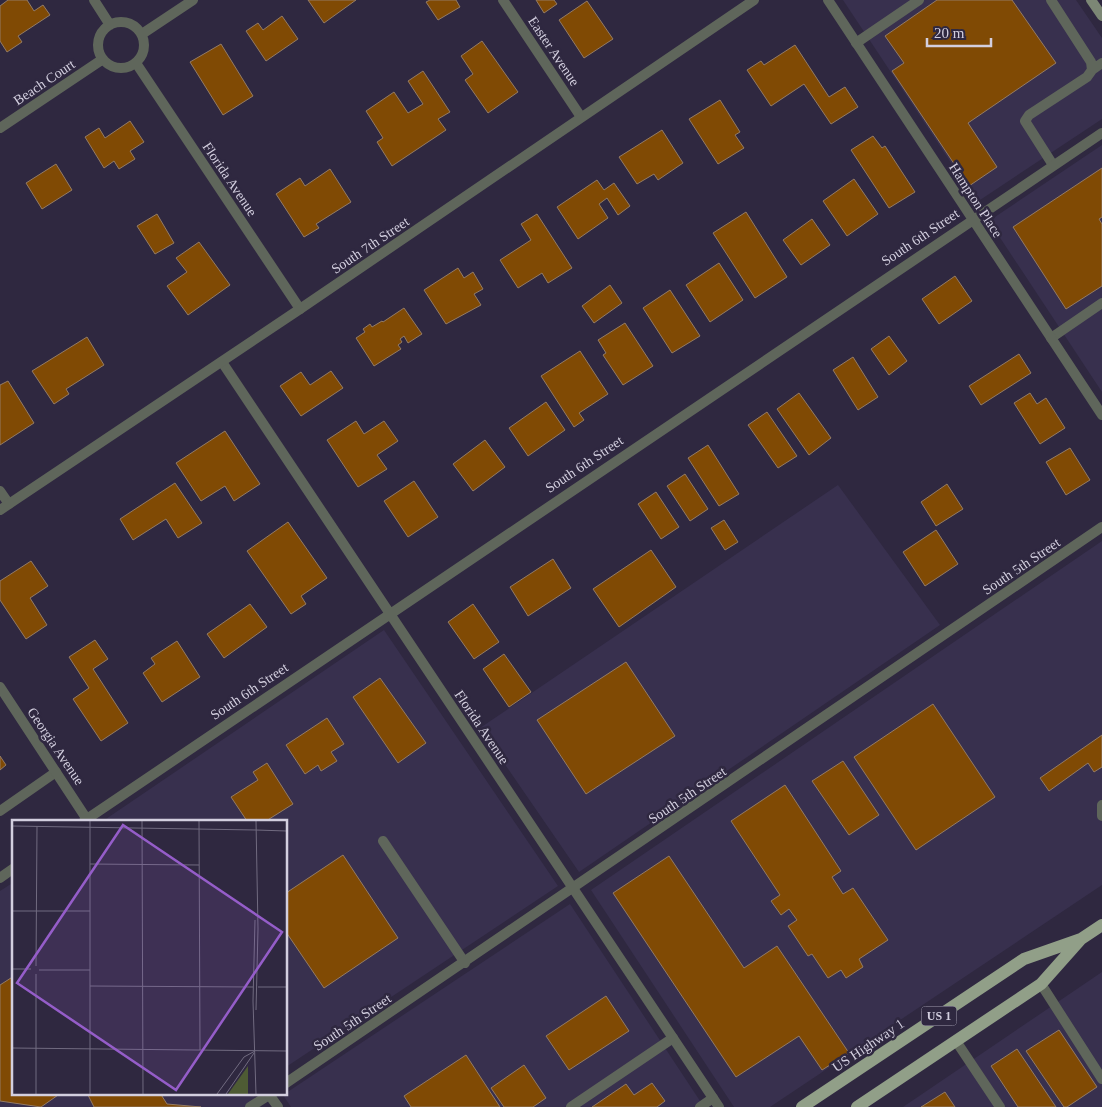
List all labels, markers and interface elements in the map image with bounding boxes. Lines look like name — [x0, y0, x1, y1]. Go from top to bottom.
street label: Easter Avenue — [525, 14, 582, 89]
scale bar — [927, 15, 991, 47]
text: 20 m — [934, 25, 965, 41]
street label: Beach Court — [11, 56, 78, 108]
street label: Florida Avenue — [199, 140, 260, 219]
street label: Hampton Place — [946, 160, 1005, 240]
street label: South 6th Street — [879, 206, 962, 269]
street label: South 7th Street — [329, 214, 412, 277]
street label: South 6th Street — [543, 433, 626, 496]
street label: South 5th Street — [980, 535, 1063, 598]
street label: South 6th Street — [208, 660, 291, 723]
street label: Florida Avenue — [451, 688, 512, 767]
street label: Georgia Avenue — [24, 705, 87, 788]
street label: South 5th Street — [646, 764, 729, 827]
inset map — [12, 820, 288, 1094]
street label: South 5th Street — [311, 991, 394, 1054]
road number: US 1 — [922, 1006, 956, 1026]
street label: US Highway 1 — [830, 1016, 907, 1075]

